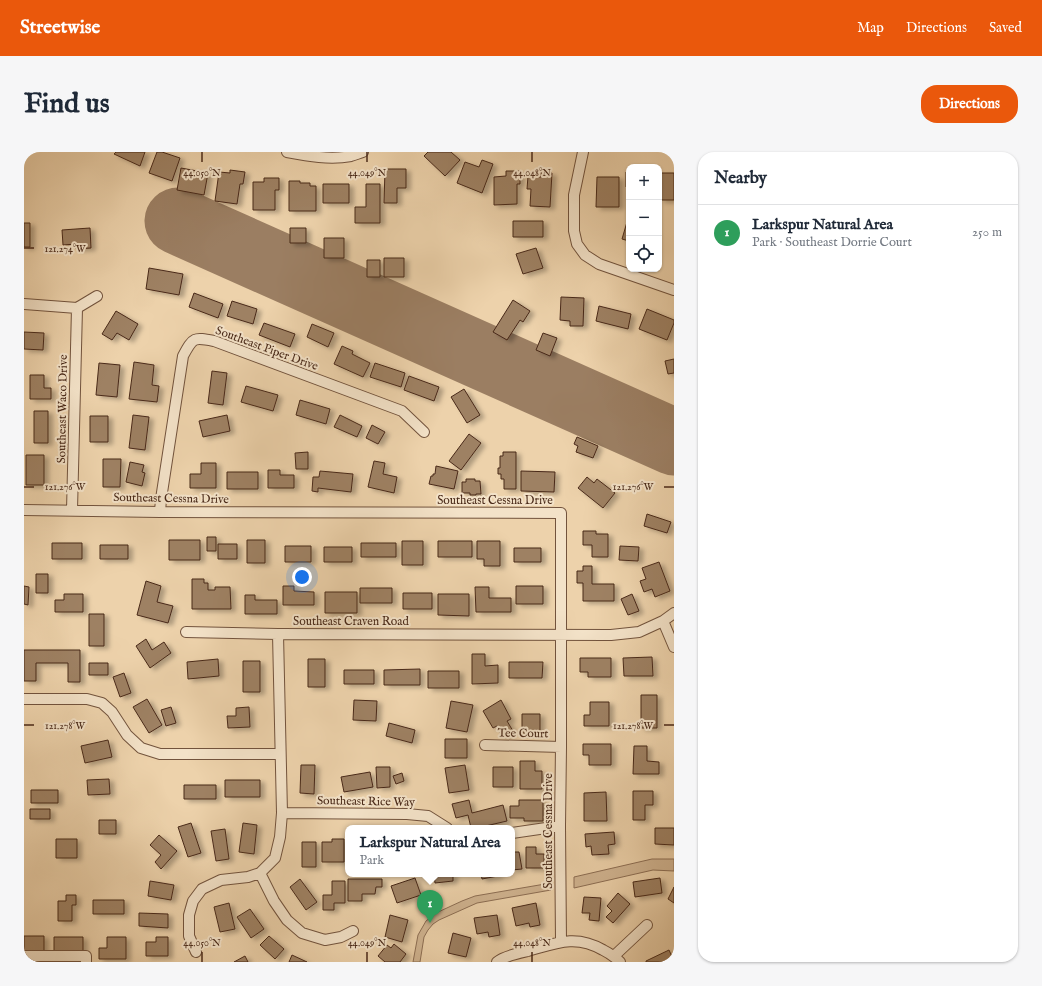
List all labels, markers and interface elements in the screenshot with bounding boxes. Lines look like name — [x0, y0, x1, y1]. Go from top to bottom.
text: Streetwise — [20, 16, 100, 40]
text: Map — [857, 19, 884, 37]
text: Directions — [906, 19, 967, 37]
text: Saved — [989, 19, 1022, 37]
button: Directions — [921, 85, 1018, 123]
text: Find us — [24, 87, 110, 122]
map controls — [626, 164, 662, 272]
button: + — [626, 164, 662, 200]
text: 44.050°N — [183, 167, 221, 180]
text: 44.049°N — [348, 167, 386, 180]
text: 44.048°N — [513, 167, 551, 180]
text: Nearby — [714, 168, 767, 189]
button: − — [626, 200, 662, 236]
text: Larkspur Natural Area — [752, 215, 893, 234]
text: 1 — [725, 224, 729, 241]
text: 250 m — [972, 224, 1002, 241]
text: Park · Southeast Dorrie Court — [752, 234, 912, 251]
button: locate — [626, 236, 662, 272]
text: 121.274°W — [44, 243, 86, 256]
street label: Southeast Piper Drive — [213, 323, 321, 375]
street label: Southeast Waco Drive — [54, 354, 71, 464]
text: 121.276°W — [45, 481, 86, 494]
text: 121.276°W — [613, 481, 654, 494]
street label: Southeast Cessna Drive — [113, 490, 229, 507]
street label: Southeast Cessna Drive — [437, 493, 553, 508]
your location — [292, 567, 312, 587]
street label: Southeast Craven Road — [293, 614, 410, 629]
text: 121.278°W — [45, 720, 86, 733]
text: 121.278°W — [613, 720, 654, 733]
street label: Tee Court — [497, 726, 549, 741]
street label: Southeast Cessna Drive — [541, 773, 556, 889]
street label: Southeast Rice Way — [317, 793, 415, 810]
popup — [345, 825, 515, 877]
text: Larkspur Natural Area — [360, 833, 500, 852]
text: Park — [360, 852, 384, 869]
pin: 1 — [417, 890, 443, 923]
text: 44.050°N — [183, 937, 221, 950]
text: 44.049°N — [348, 937, 386, 950]
text: 44.048°N — [513, 937, 551, 950]

